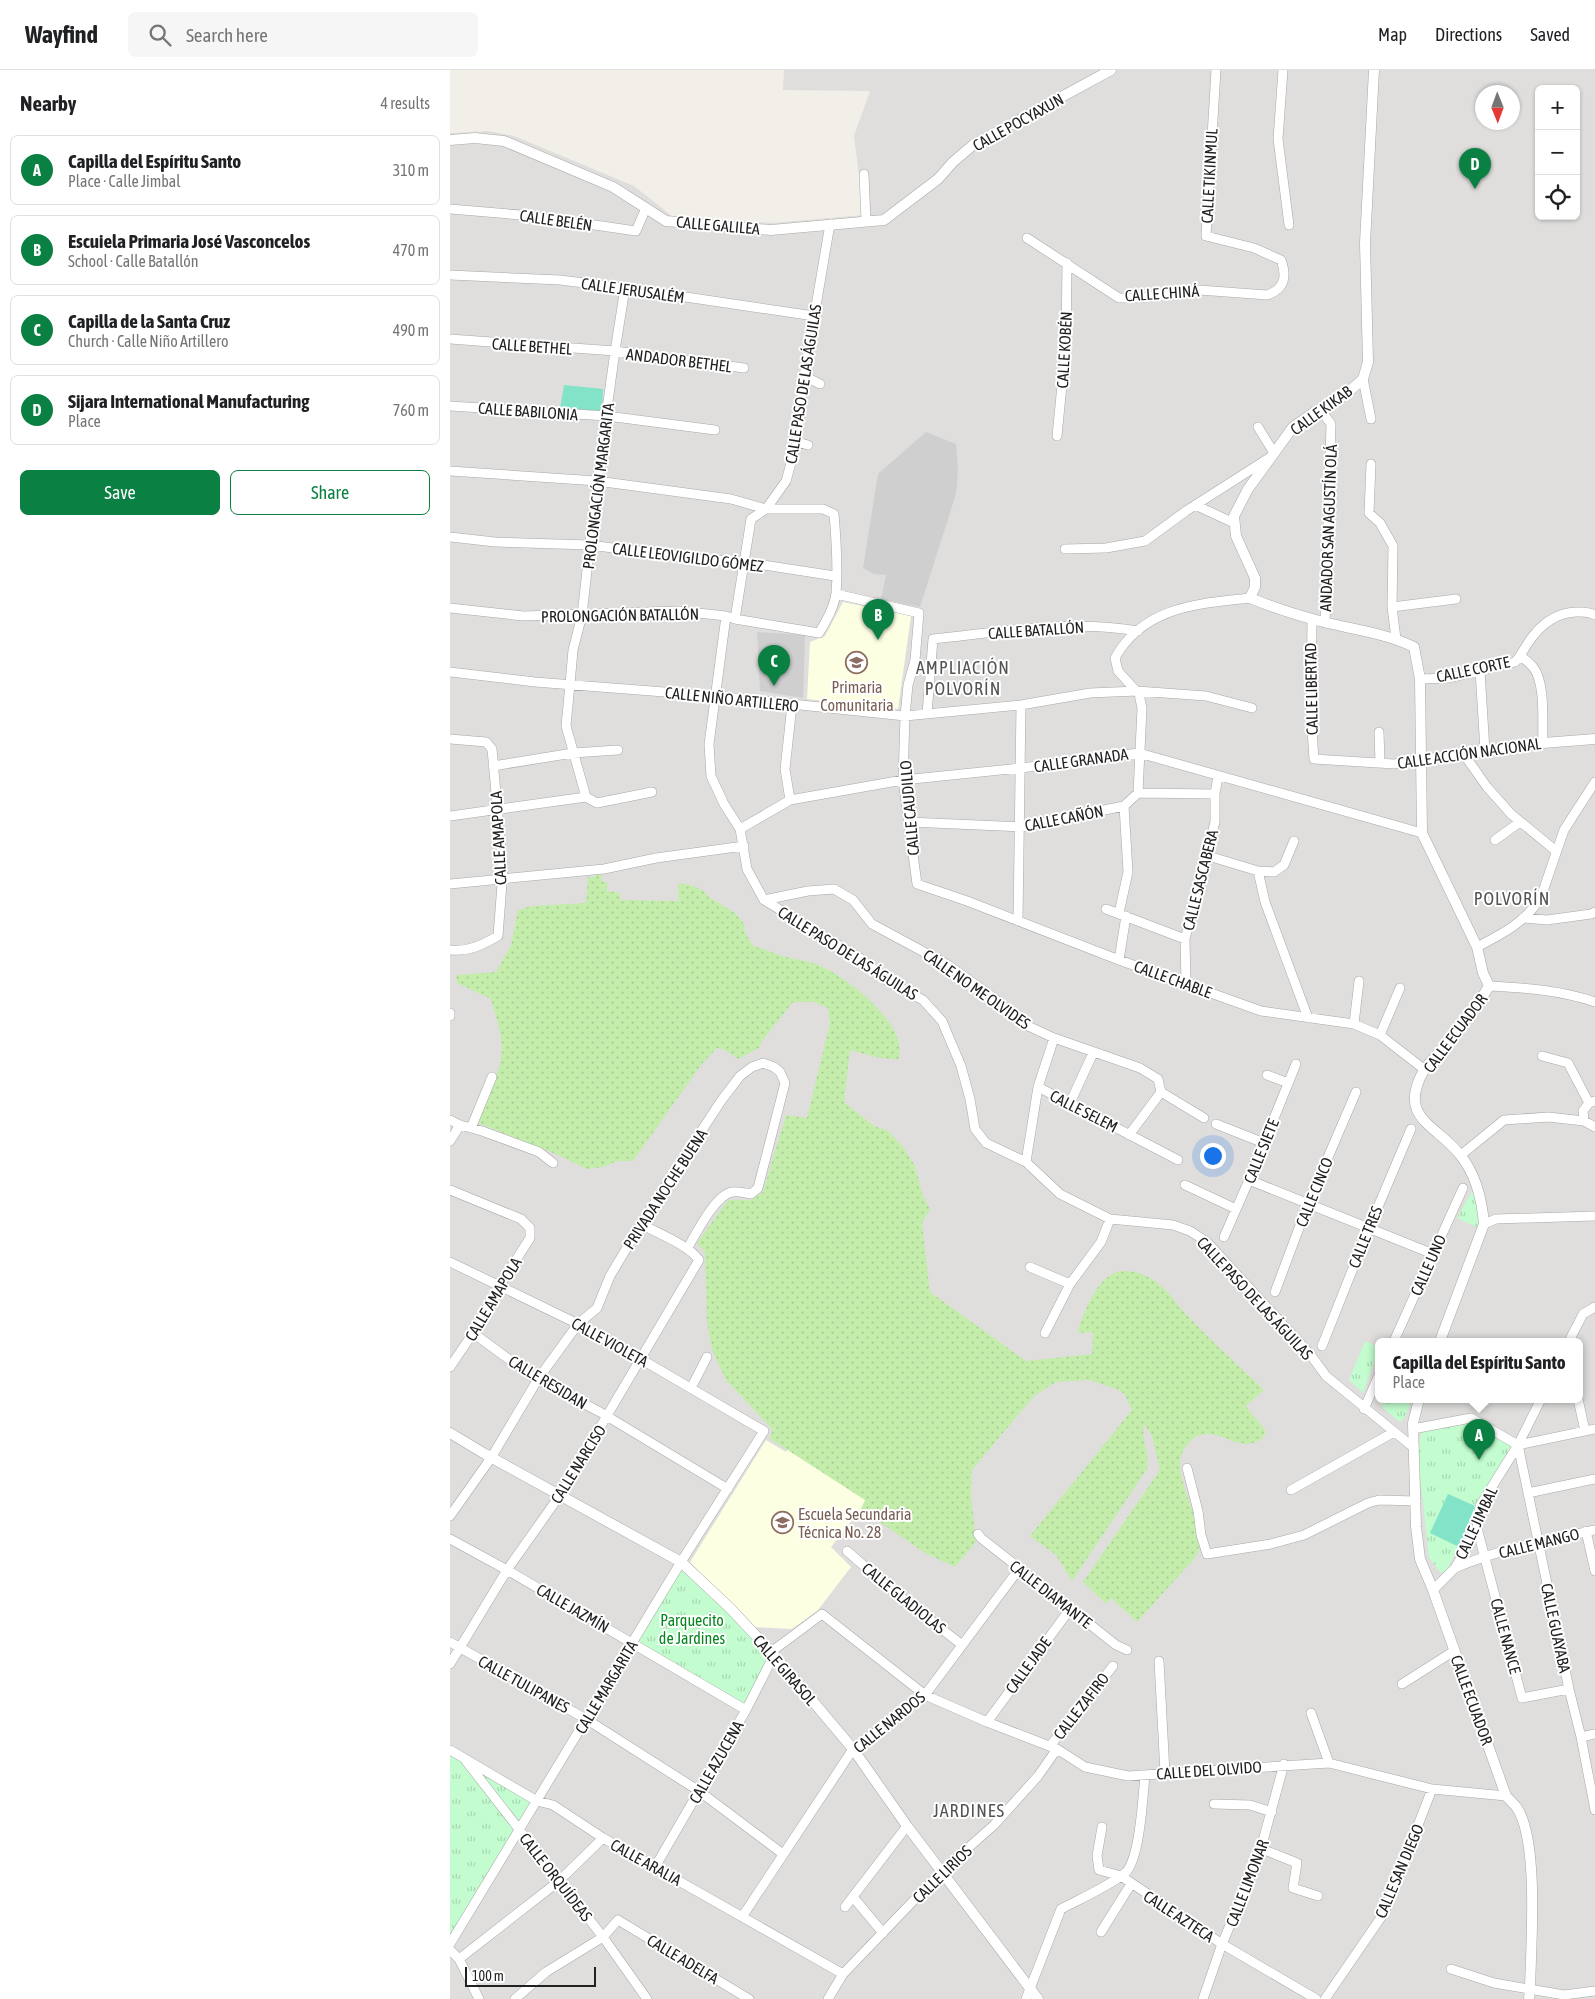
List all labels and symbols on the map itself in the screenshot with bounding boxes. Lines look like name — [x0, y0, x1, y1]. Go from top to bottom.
north arrow — [1475, 85, 1520, 130]
street label: CALLE POCYAXUN — [969, 90, 1067, 154]
street label: CALLE TIKINMUL — [1198, 127, 1221, 224]
pin: D — [1459, 148, 1491, 189]
street label: CALLE BELÉN — [518, 206, 594, 234]
street label: CALLE GALILEA — [675, 212, 761, 238]
street label: CALLE JERUSALÉM — [580, 274, 686, 306]
street label: CALLE CHINÁ — [1124, 281, 1200, 305]
street label: CALLE PASO DE LAS ÁGUILAS — [781, 303, 825, 465]
street label: CALLE KOBÉN — [1053, 311, 1075, 389]
street label: CALLE BETHEL — [491, 334, 573, 358]
street label: ANDADOR BETHEL — [625, 345, 734, 376]
street label: CALLE KIKAB — [1287, 381, 1356, 438]
street label: CALLE BABILONIA — [477, 399, 579, 423]
street label: PROLONGACIÓN MARGARITA — [579, 402, 617, 570]
street label: ANDADOR SAN AGUSTÍN OLÁ — [1316, 444, 1340, 612]
street label: CALLE LEOVIGILDO GÓMEZ — [611, 539, 765, 575]
pin: B — [862, 599, 894, 640]
street label: PROLONGACIÓN BATALLÓN — [541, 605, 699, 625]
street label: CALLE BATALLÓN — [987, 618, 1085, 642]
street label: CALLE LIBERTAD — [1301, 643, 1321, 735]
pin: C — [758, 645, 790, 686]
school or university icon: Primaria Comunitaria — [845, 651, 869, 675]
street label: CALLE CORTE — [1435, 652, 1511, 686]
district label: AMPLIACIÓN POLVORÍN — [916, 657, 1010, 699]
place label: Primaria Comunitaria — [820, 678, 894, 714]
street label: CALLE NIÑO ARTILLERO — [664, 683, 800, 715]
street label: CALLE ACCIÓN NACIONAL — [1396, 734, 1543, 772]
street label: CALLE GRANADA — [1033, 744, 1129, 776]
street label: CALLE CAUDILLO — [896, 760, 922, 856]
street label: CALLE AMAPOLA — [487, 790, 509, 885]
street label: CALLE CAÑÓN — [1023, 802, 1105, 834]
street label: CALLE SASCABERA — [1179, 828, 1221, 932]
district label: POLVORÍN — [1474, 888, 1550, 909]
street label: CALLE PASO DE LAS ÁGUILAS — [775, 903, 921, 1004]
street label: CALLE NO ME OLVIDES — [920, 945, 1034, 1033]
street label: CALLE CHABLE — [1132, 957, 1214, 1001]
street label: CALLE ECUADOR — [1420, 990, 1490, 1076]
street label: CALLE SELEM — [1047, 1086, 1121, 1136]
street label: CALLE SIETE — [1240, 1116, 1282, 1186]
street label: PRIVADA NOCHE BUENA — [619, 1125, 711, 1252]
your location — [1200, 1143, 1226, 1169]
street label: CALLE CINCO — [1292, 1155, 1336, 1229]
street label: CALLE TRES — [1344, 1203, 1386, 1271]
street label: CALLE UNO — [1407, 1232, 1449, 1298]
street label: CALLE PASO DE LAS ÁGUILAS — [1193, 1233, 1317, 1363]
street label: CALLE AMAPOLA — [461, 1254, 525, 1344]
street label: CALLE VIOLETA — [568, 1314, 652, 1371]
street label: CALLE RESIDAN — [506, 1352, 590, 1412]
pin: A — [1463, 1419, 1495, 1460]
street label: CALLE NARCISO — [547, 1422, 609, 1506]
street label: CALLE JIMBAL — [1451, 1483, 1501, 1562]
place label: Escuela Secundaria Técnica No. 28 — [798, 1505, 911, 1541]
school or university icon: Escuela Secundaria Técnica No. 28 — [770, 1511, 794, 1535]
street label: CALLE MANGO — [1497, 1524, 1581, 1562]
street label: CALLE DIAMANTE — [1006, 1556, 1096, 1632]
street label: CALLE GLADIOLAS — [859, 1559, 950, 1637]
street label: CALLE JAZMÍN — [533, 1580, 613, 1636]
street label: CALLE GUAYABA — [1538, 1582, 1574, 1675]
street label: CALLE NANCE — [1487, 1596, 1525, 1676]
park label: Parquecito de Jardines — [659, 1611, 725, 1647]
street label: CALLE GIRASOL — [750, 1631, 821, 1709]
street label: CALLE JADE — [1002, 1633, 1055, 1697]
street label: CALLE MARGARITA — [571, 1637, 641, 1737]
street label: CALLE TULIPANES — [475, 1652, 573, 1717]
street label: CALLE ECUADOR — [1447, 1653, 1497, 1747]
street label: CALLE ZAFIRO — [1050, 1669, 1112, 1743]
street label: CALLE NARDOS — [850, 1688, 929, 1756]
street label: CALLE AZUCENA — [685, 1717, 747, 1806]
street label: CALLE DEL OLVIDO — [1156, 1757, 1262, 1783]
district label: JARDINES — [933, 1800, 1005, 1821]
street label: CALLE SAN DIEGO — [1371, 1821, 1427, 1921]
street label: CALLE ORQUÍDEAS — [516, 1829, 596, 1925]
street label: CALLE ARALIA — [607, 1835, 685, 1889]
street label: CALLE LIMONAR — [1222, 1837, 1272, 1929]
street label: CALLE LIRIOS — [909, 1841, 975, 1906]
street label: CALLE AZTECA — [1140, 1887, 1218, 1946]
street label: CALLE ADELFA — [644, 1931, 722, 1987]
scale bar — [465, 1964, 596, 1987]

